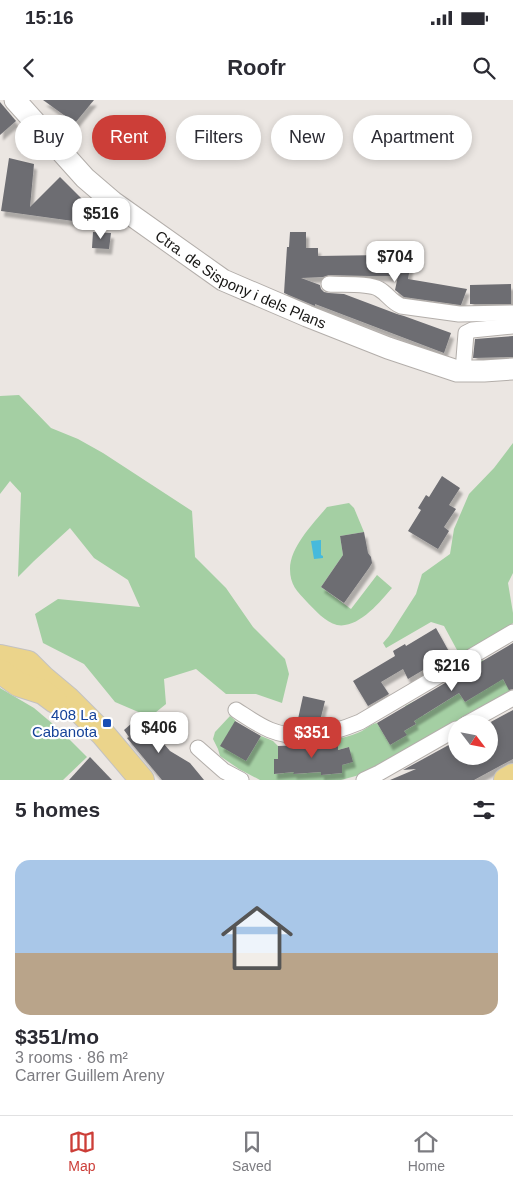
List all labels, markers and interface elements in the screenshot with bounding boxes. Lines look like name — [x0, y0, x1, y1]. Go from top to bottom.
text: 15:16 — [25, 7, 74, 28]
icon: back — [15, 54, 43, 82]
icon: search — [470, 54, 498, 82]
text: Roofr — [227, 55, 286, 80]
chip: Buy — [15, 115, 82, 160]
chip: Rent — [92, 115, 166, 160]
chip: Filters — [176, 115, 261, 160]
chip: New — [271, 115, 343, 160]
chip: Apartment — [353, 115, 472, 160]
pin: $516 — [71, 198, 131, 240]
text: $516 — [83, 205, 119, 222]
street label: Ctra. de Sispony i dels Plans — [152, 227, 329, 331]
pin: $704 — [365, 240, 425, 283]
text: $704 — [377, 248, 413, 265]
pin: $216 — [422, 650, 482, 692]
text: $216 — [434, 657, 470, 674]
place label: 408 La Cabanota — [32, 706, 98, 740]
pin: $406 — [129, 712, 189, 754]
north arrow — [448, 715, 498, 765]
map controls — [448, 715, 498, 765]
pin: $351 — [282, 716, 342, 759]
marker: 408 La Cabanota — [101, 717, 113, 729]
text: $406 — [141, 719, 177, 736]
text: $351 — [294, 724, 330, 741]
icon: filters — [470, 796, 498, 824]
text: 5 homes — [15, 798, 100, 821]
icon: home — [212, 893, 302, 983]
text: $351/mo — [15, 1025, 99, 1048]
text: 3 rooms · 86 m² — [15, 1049, 128, 1066]
text: Carrer Guillem Areny — [15, 1067, 164, 1084]
tab: Map — [68, 1128, 96, 1174]
tab: Saved — [232, 1128, 272, 1174]
tab: Home — [408, 1128, 445, 1174]

